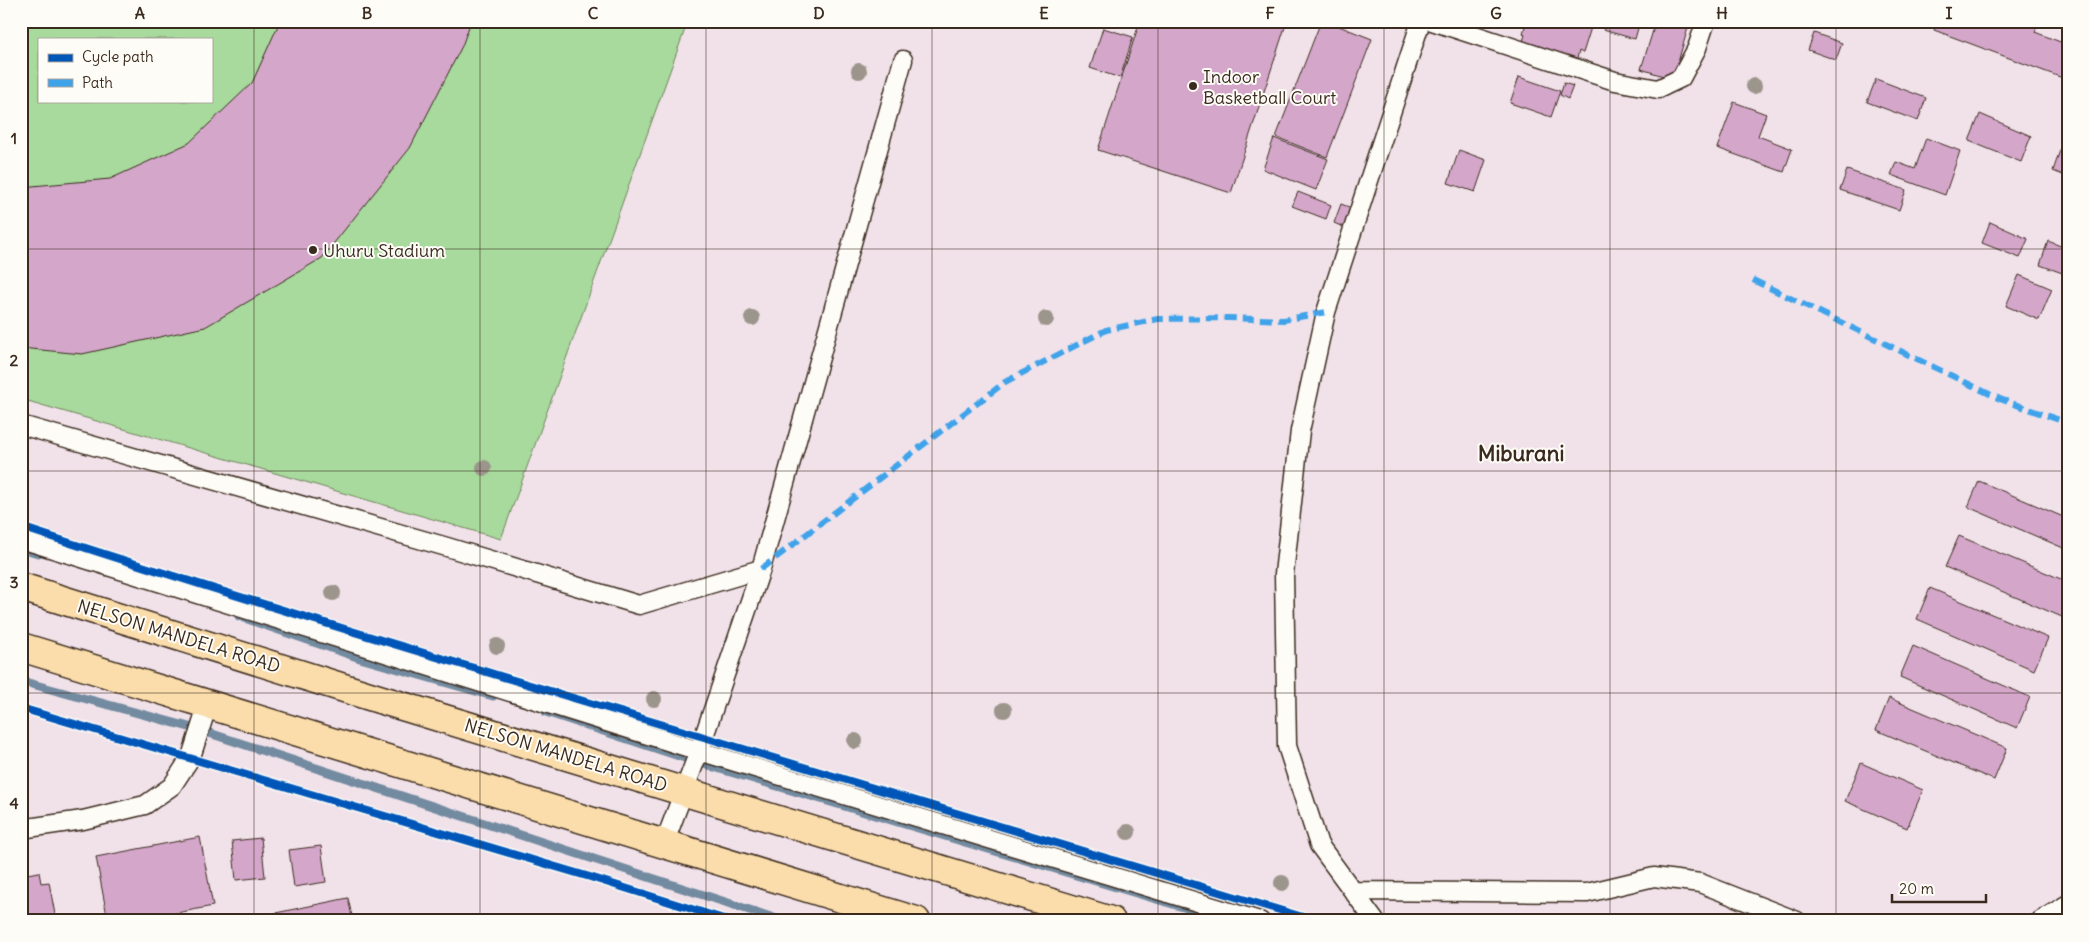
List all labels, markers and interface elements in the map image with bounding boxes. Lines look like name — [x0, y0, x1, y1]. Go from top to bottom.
text: A — [135, 3, 145, 23]
text: B — [362, 3, 373, 23]
text: C — [588, 3, 599, 23]
text: D — [813, 3, 825, 23]
text: E — [1039, 3, 1049, 23]
text: F — [1265, 3, 1275, 23]
text: G — [1490, 3, 1502, 23]
text: H — [1716, 3, 1728, 23]
text: I — [1946, 3, 1953, 23]
legend — [38, 38, 212, 102]
text: Cycle path — [82, 47, 154, 66]
place label: Indoor Basketball Court — [1203, 65, 1336, 109]
text: Path — [82, 73, 113, 92]
marker: Indoor Basketball Court — [1187, 80, 1199, 92]
text: 1 — [11, 128, 17, 148]
place label: Uhuru Stadium — [323, 239, 445, 262]
marker: Uhuru Stadium — [307, 244, 319, 256]
text: 2 — [10, 350, 19, 370]
district label: Miburani — [1478, 439, 1564, 467]
text: 3 — [9, 572, 19, 592]
street label: NELSON MANDELA ROAD — [75, 594, 283, 678]
street label: NELSON MANDELA ROAD — [462, 713, 670, 797]
text: 4 — [9, 793, 19, 813]
scale bar — [1892, 872, 1985, 904]
text: 20 m — [1899, 879, 1934, 898]

